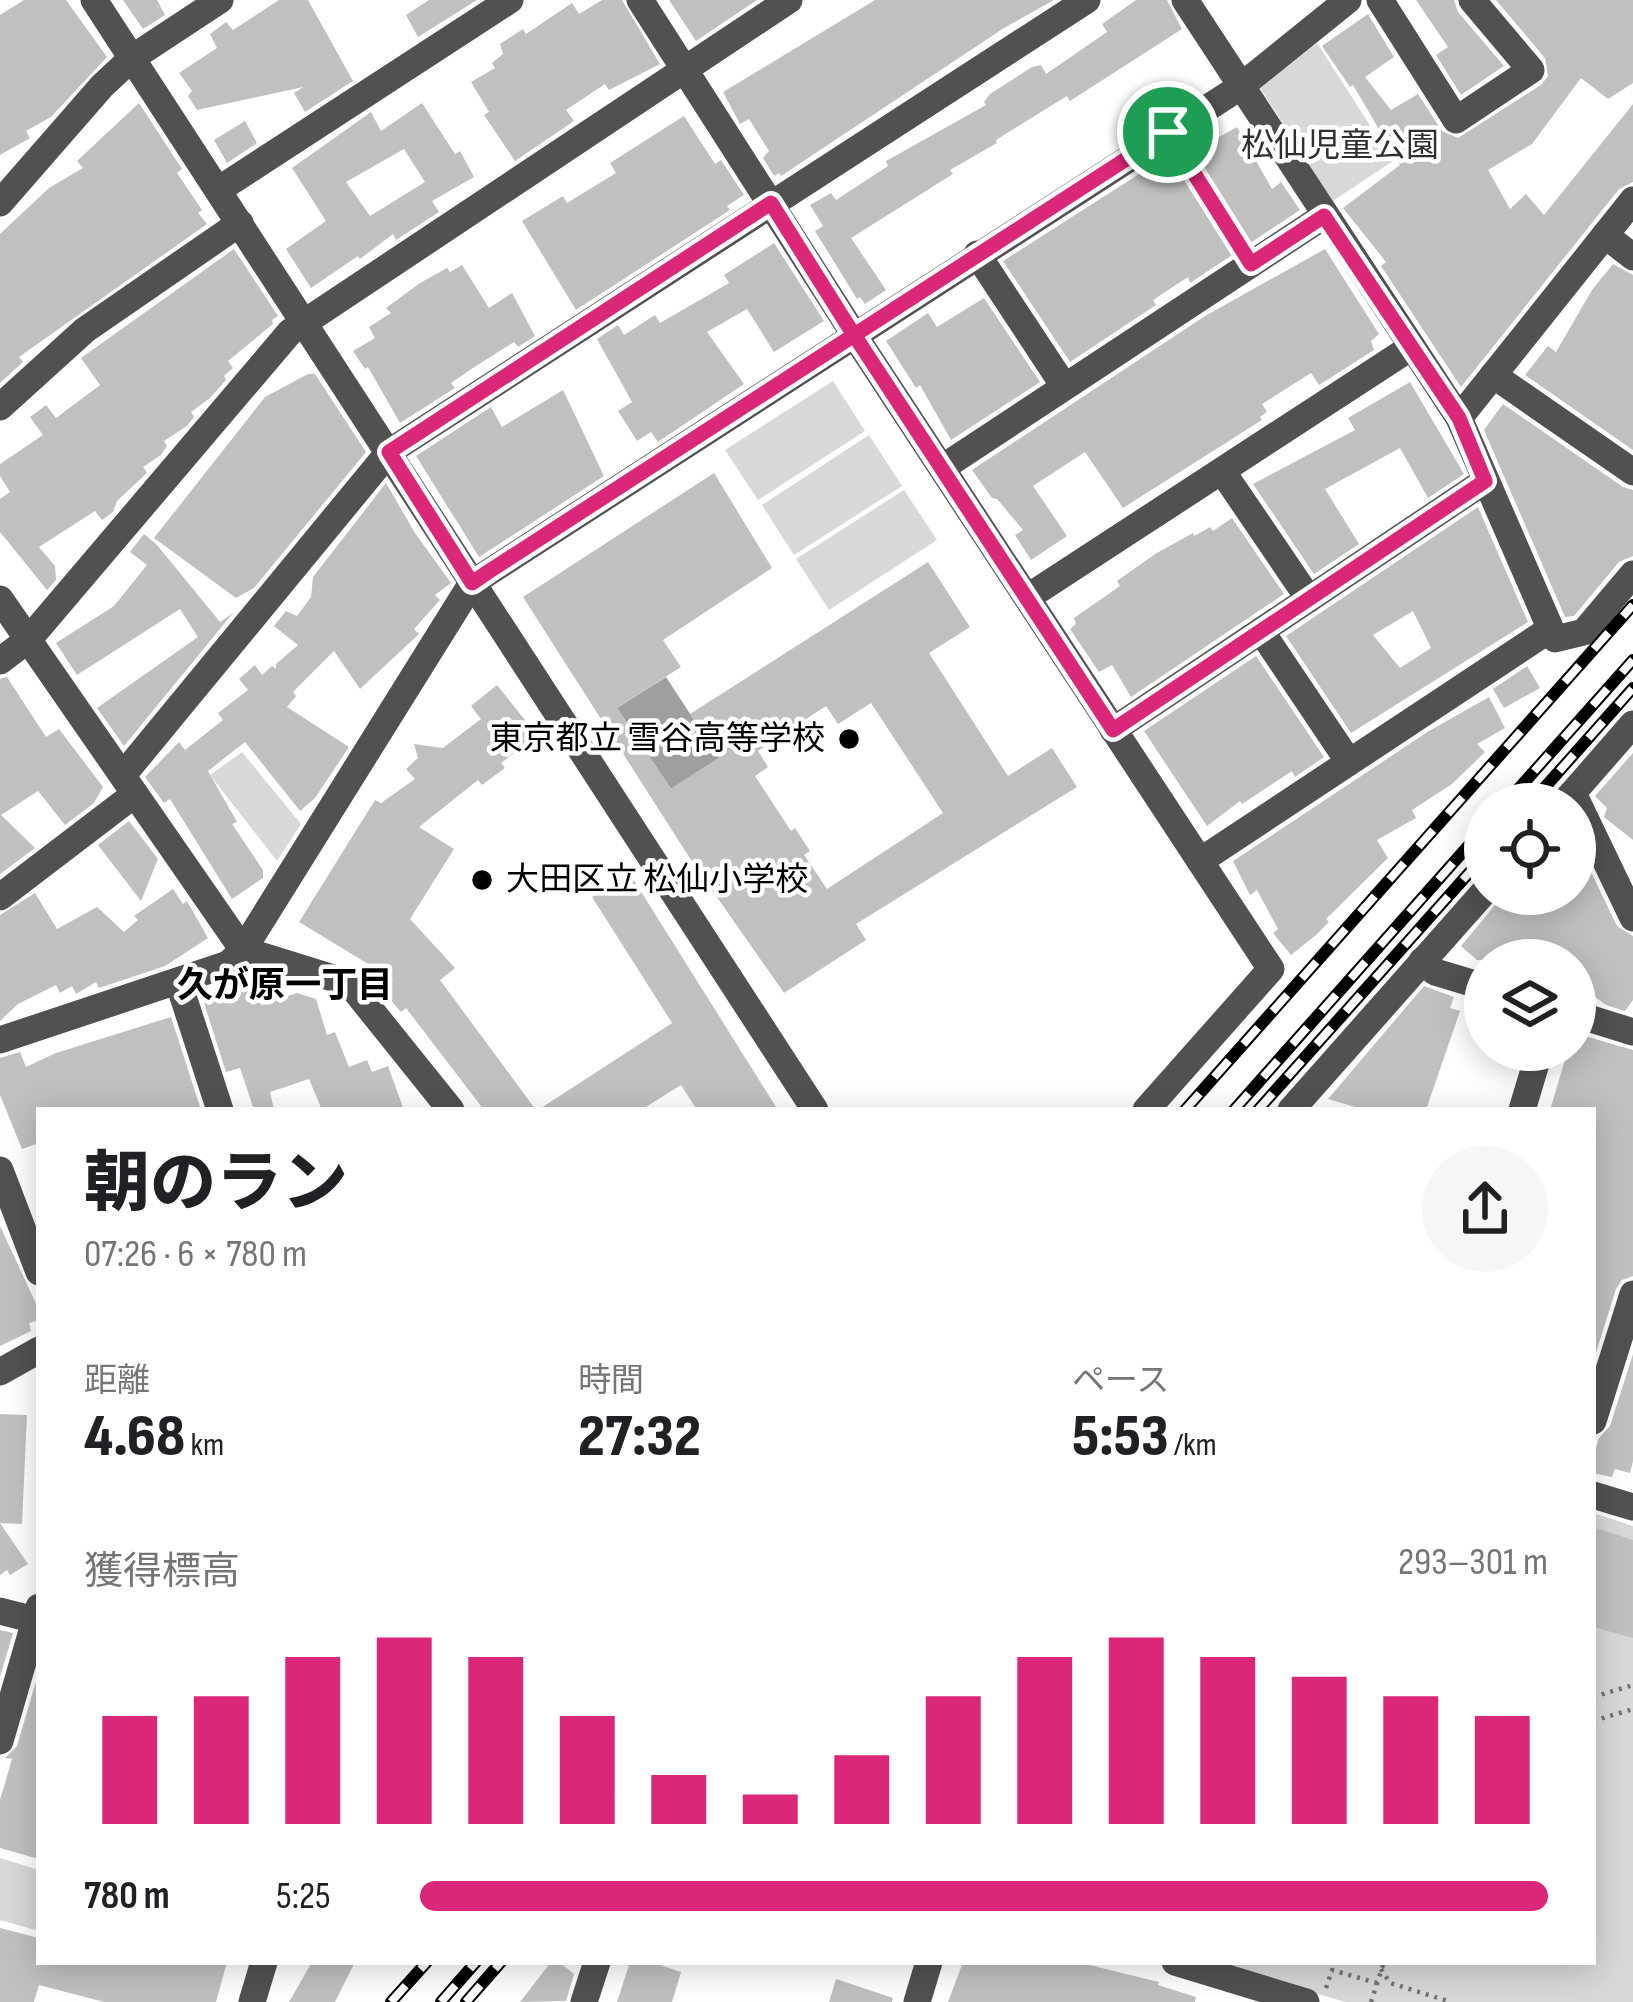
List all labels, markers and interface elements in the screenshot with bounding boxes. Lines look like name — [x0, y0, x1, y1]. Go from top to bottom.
pin — [1117, 81, 1219, 183]
icon: arrive — [1135, 99, 1201, 165]
park label: 松仙児童公園 — [1241, 126, 1439, 166]
place label: 東京都立 雪谷高等学校 — [490, 719, 825, 759]
marker: 東京都立 雪谷高等学校 — [836, 726, 862, 752]
map controls — [1464, 783, 1596, 1071]
button: locate — [1464, 783, 1596, 915]
place label: 大田区立 松仙小学校 — [506, 860, 808, 900]
marker: 大田区立 松仙小学校 — [469, 867, 495, 893]
button: layers — [1464, 939, 1596, 1071]
district label: 久が原一丁目 — [177, 965, 393, 1008]
text: 朝のラン — [84, 1146, 348, 1225]
button: share — [1422, 1146, 1548, 1272]
text: 07:26 · 6 × 780 m — [84, 1231, 307, 1278]
text: 距離 — [84, 1361, 150, 1401]
text: 時間 — [578, 1361, 644, 1401]
text: ペース — [1072, 1361, 1169, 1401]
text: 4.68 — [84, 1401, 185, 1473]
text: 27:32 — [578, 1401, 701, 1473]
text: 5:53 — [1072, 1401, 1169, 1473]
text: km — [185, 1425, 224, 1465]
text: /km — [1169, 1425, 1217, 1465]
text: 293–301 m — [1398, 1539, 1548, 1586]
text: 獲得標高 — [84, 1549, 240, 1596]
text: 780 m — [84, 1873, 170, 1920]
text: 5:25 — [276, 1873, 331, 1920]

